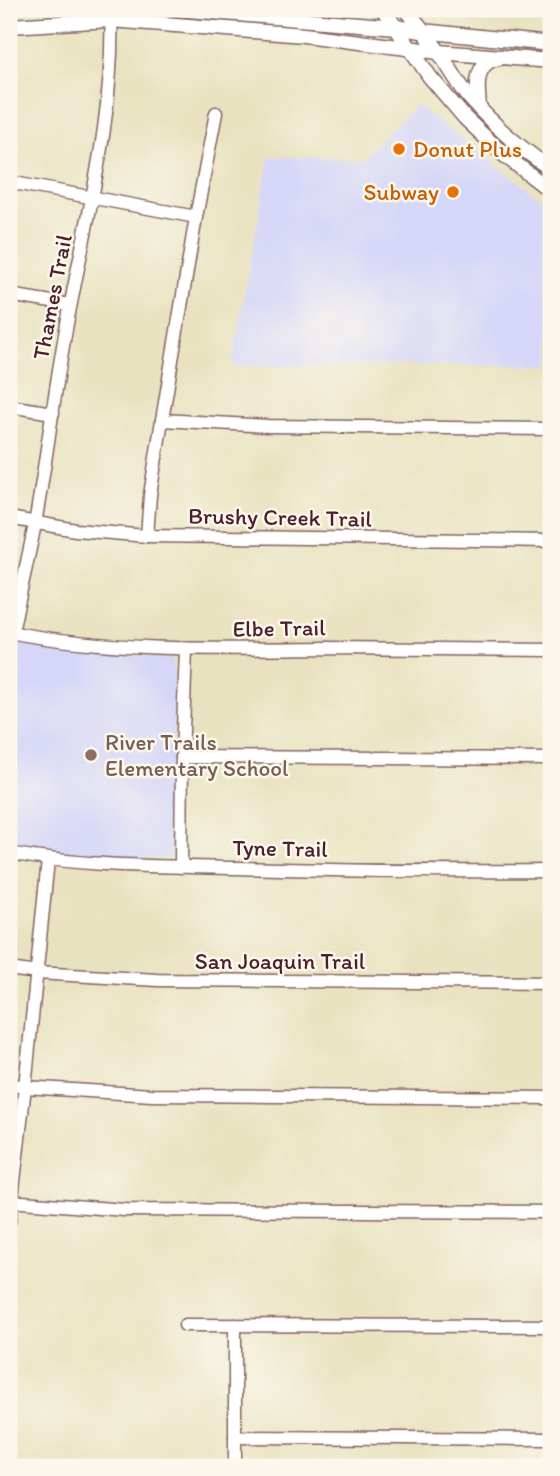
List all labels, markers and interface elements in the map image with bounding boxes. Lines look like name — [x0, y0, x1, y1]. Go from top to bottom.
place label: Donut Plus — [413, 135, 522, 163]
marker: Donut Plus — [391, 141, 407, 157]
place label: Subway — [364, 178, 439, 206]
marker: Subway — [445, 184, 461, 200]
street label: Thames Trail — [26, 232, 78, 362]
street label: Brushy Creek Trail — [188, 501, 373, 533]
street label: Elbe Trail — [232, 613, 326, 643]
place label: River Trails Elementary School — [105, 728, 289, 782]
marker: River Trails Elementary School — [83, 747, 99, 763]
street label: Tyne Trail — [232, 833, 328, 863]
street label: San Joaquin Trail — [195, 947, 366, 975]

